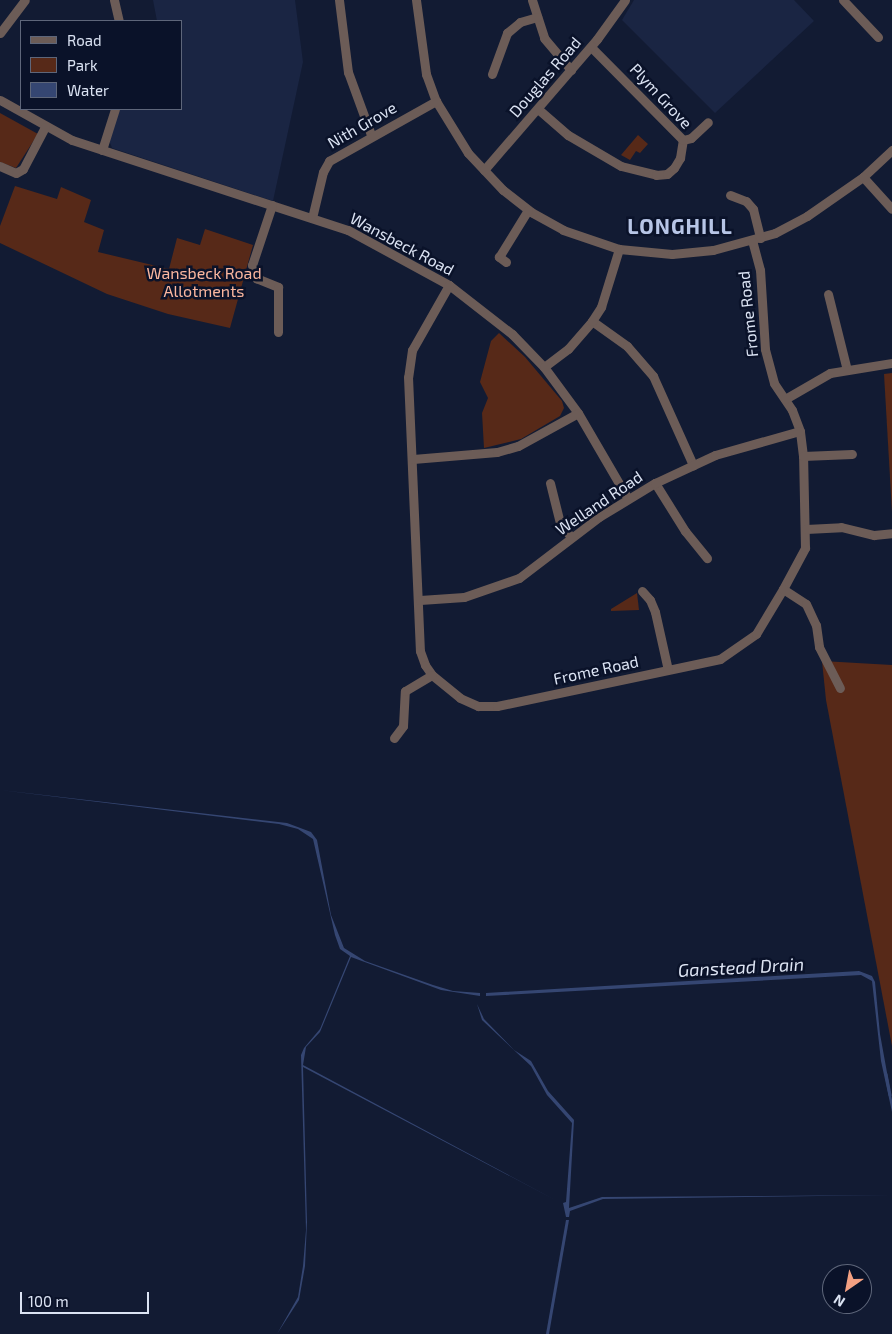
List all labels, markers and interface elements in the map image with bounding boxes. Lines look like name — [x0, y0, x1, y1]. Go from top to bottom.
legend — [20, 20, 182, 110]
text: Road — [67, 31, 102, 49]
street label: Douglas Road — [505, 33, 585, 121]
text: Park — [67, 56, 98, 74]
street label: Plym Grove — [626, 59, 696, 133]
text: Water — [67, 81, 109, 99]
street label: Nith Grove — [324, 98, 400, 152]
street label: Wansbeck Road — [347, 208, 457, 280]
district label: LONGHILL — [626, 213, 734, 239]
park label: Wansbeck Road Allotments — [146, 263, 262, 301]
street label: Frome Road — [734, 270, 762, 358]
street label: Welland Road — [552, 467, 646, 539]
street label: Frome Road — [552, 652, 640, 688]
water label: Ganstead Drain — [677, 953, 805, 981]
north arrow — [822, 1264, 872, 1314]
scale bar — [22, 1282, 151, 1314]
text: N — [830, 1291, 848, 1311]
text: 100 m — [28, 1292, 69, 1310]

